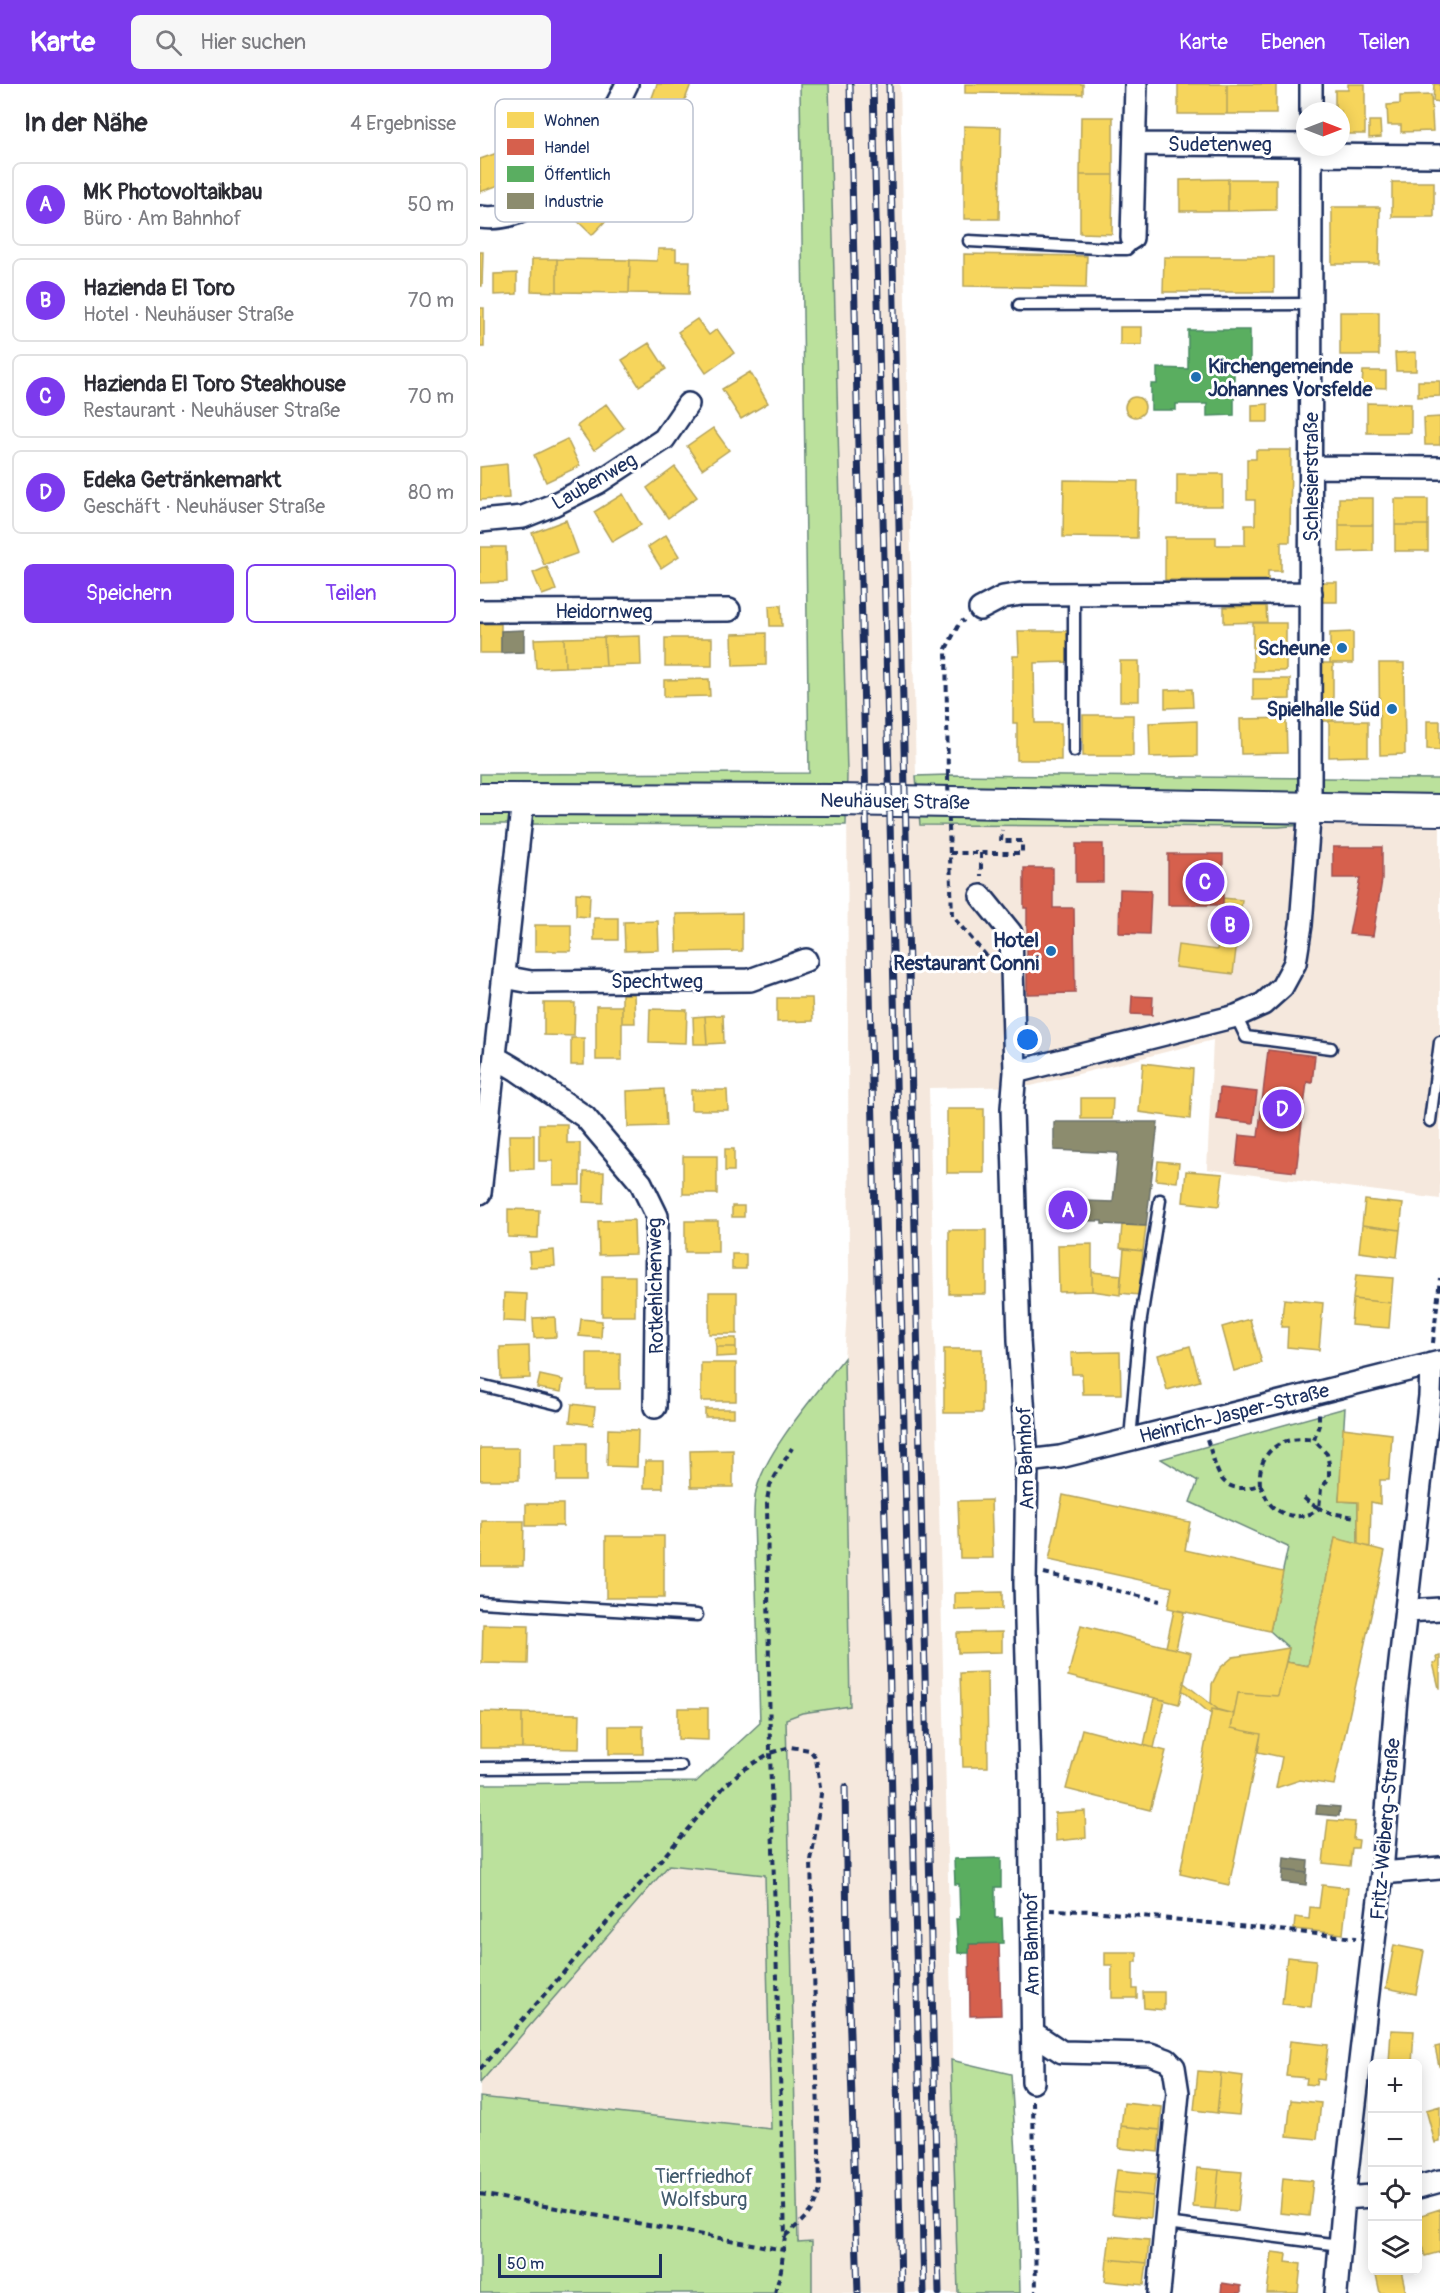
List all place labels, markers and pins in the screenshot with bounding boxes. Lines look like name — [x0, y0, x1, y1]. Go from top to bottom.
place label: Kirchengemeinde Johannes Vorsfelde — [1208, 354, 1374, 402]
marker: Kirchengemeinde Johannes Vorsfelde — [1189, 370, 1203, 384]
place label: Scheune — [1258, 636, 1331, 661]
marker: Scheune — [1335, 641, 1349, 655]
place label: Spielhalle Süd — [1267, 697, 1380, 722]
marker: Spielhalle Süd — [1385, 702, 1399, 716]
pin: C — [1186, 860, 1224, 904]
pin: B — [1210, 902, 1250, 948]
place label: Hotel Restaurant Conni — [893, 928, 1039, 976]
marker: Hotel Restaurant Conni — [1044, 944, 1058, 958]
pin: D — [1262, 1086, 1302, 1132]
pin: A — [1048, 1188, 1088, 1232]

